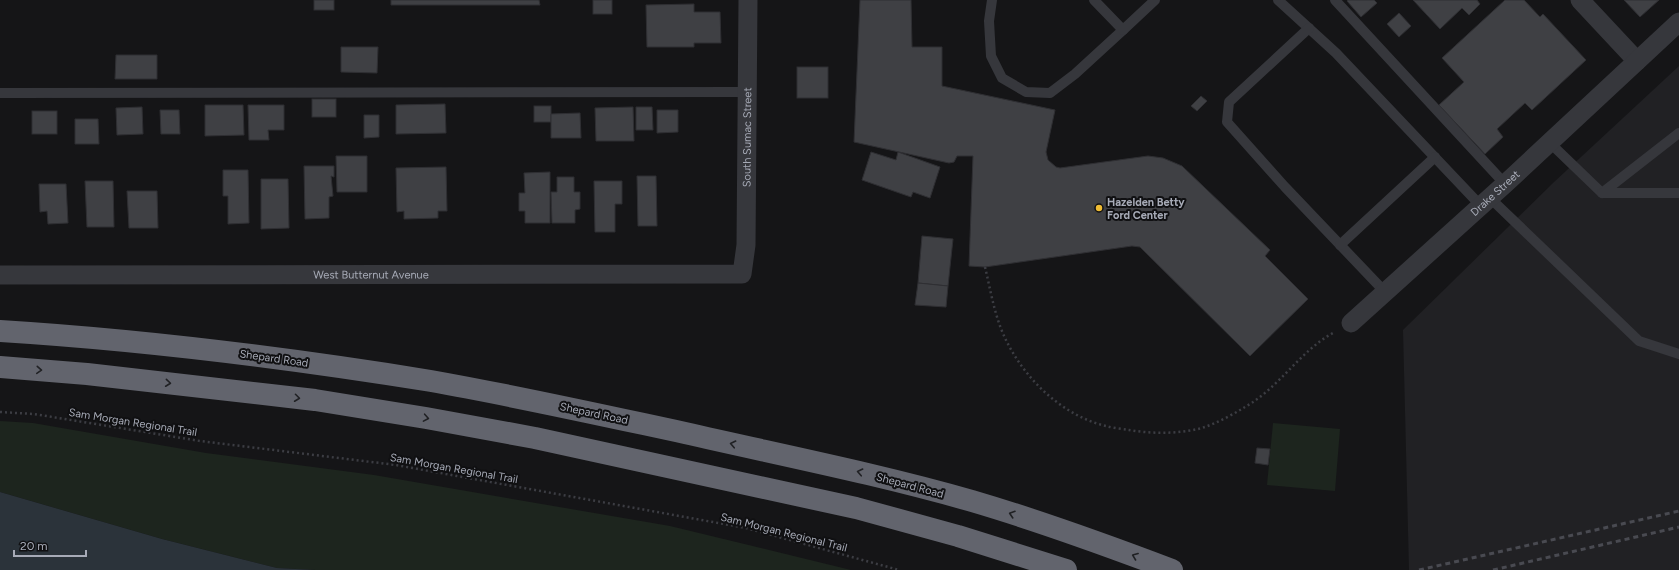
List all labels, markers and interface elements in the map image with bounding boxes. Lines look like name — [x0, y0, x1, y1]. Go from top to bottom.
street label: South Sumac Street — [740, 87, 754, 187]
street label: Drake Street — [1468, 168, 1523, 219]
place label: Hazelden Betty Ford Center — [1107, 196, 1185, 222]
marker: Hazelden Betty Ford Center — [1094, 203, 1104, 213]
street label: West Butternut Avenue — [313, 268, 429, 282]
street label: Shepard Road — [239, 347, 309, 370]
one-way arrow — [36, 366, 42, 375]
one-way arrow — [165, 378, 171, 387]
one-way arrow — [294, 393, 300, 402]
street label: Shepard Road — [559, 400, 629, 427]
street label: Sam Morgan Regional Trail — [68, 406, 198, 439]
one-way arrow — [423, 413, 429, 422]
one-way arrow — [730, 440, 736, 448]
street label: Sam Morgan Regional Trail — [389, 451, 519, 486]
one-way arrow — [857, 468, 864, 477]
street label: Shepard Road — [875, 470, 945, 501]
street label: Sam Morgan Regional Trail — [719, 510, 848, 554]
one-way arrow — [1009, 510, 1016, 519]
scale bar — [14, 532, 86, 558]
text: 20 m — [20, 539, 48, 553]
one-way arrow — [1132, 553, 1139, 561]

